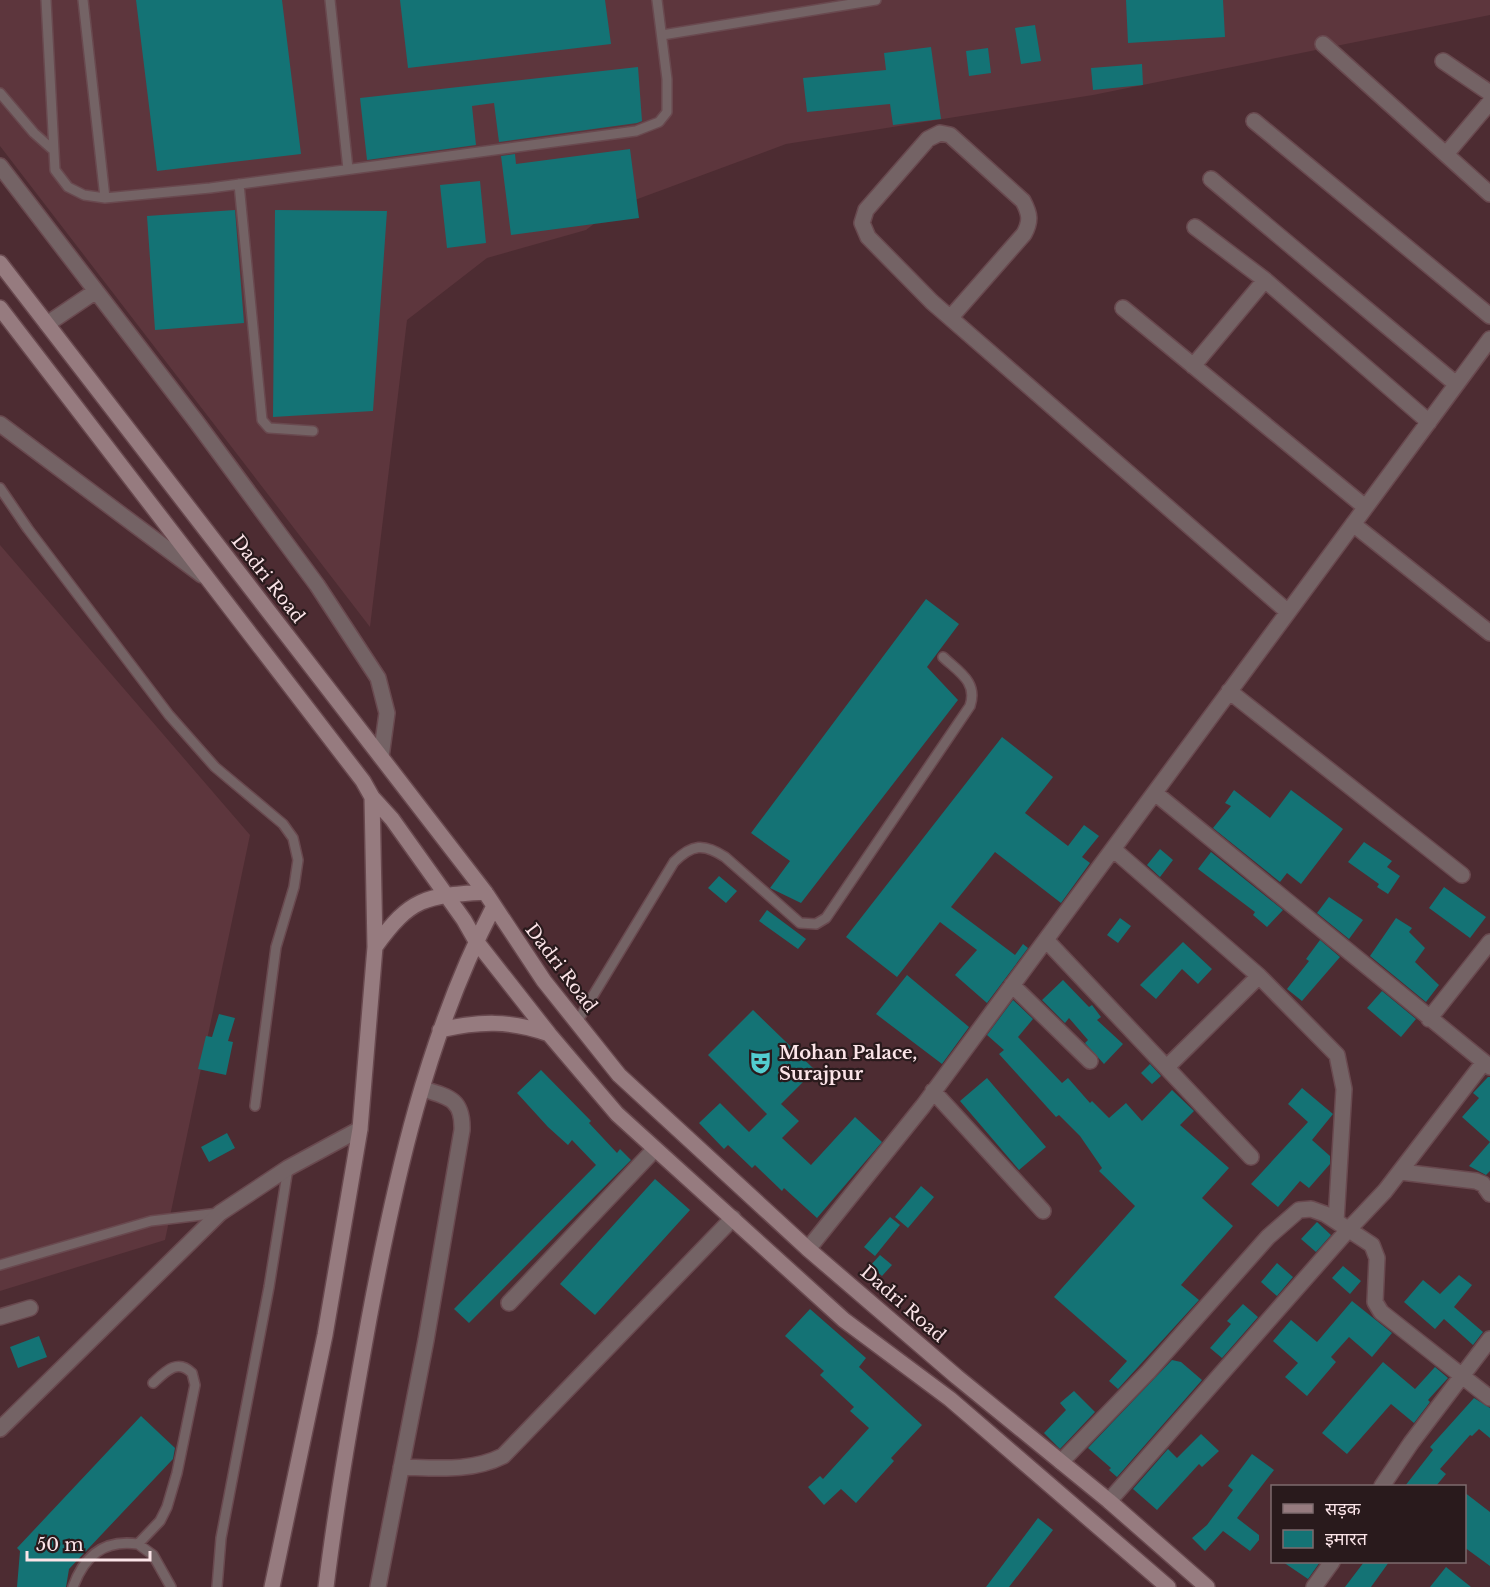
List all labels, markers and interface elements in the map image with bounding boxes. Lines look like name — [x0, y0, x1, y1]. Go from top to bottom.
street label: Dadri Road — [227, 531, 309, 627]
street label: Dadri Road — [520, 919, 602, 1017]
place label: Mohan Palace, Surajpur — [779, 1042, 917, 1085]
theatre icon: Mohan Palace, Surajpur — [748, 1050, 774, 1076]
street label: Dadri Road — [856, 1261, 950, 1347]
legend — [1271, 1485, 1466, 1563]
text: सड़क — [1325, 1498, 1362, 1520]
scale bar — [27, 1524, 150, 1562]
text: इमारत — [1325, 1528, 1368, 1550]
text: 50 m — [36, 1534, 84, 1556]

